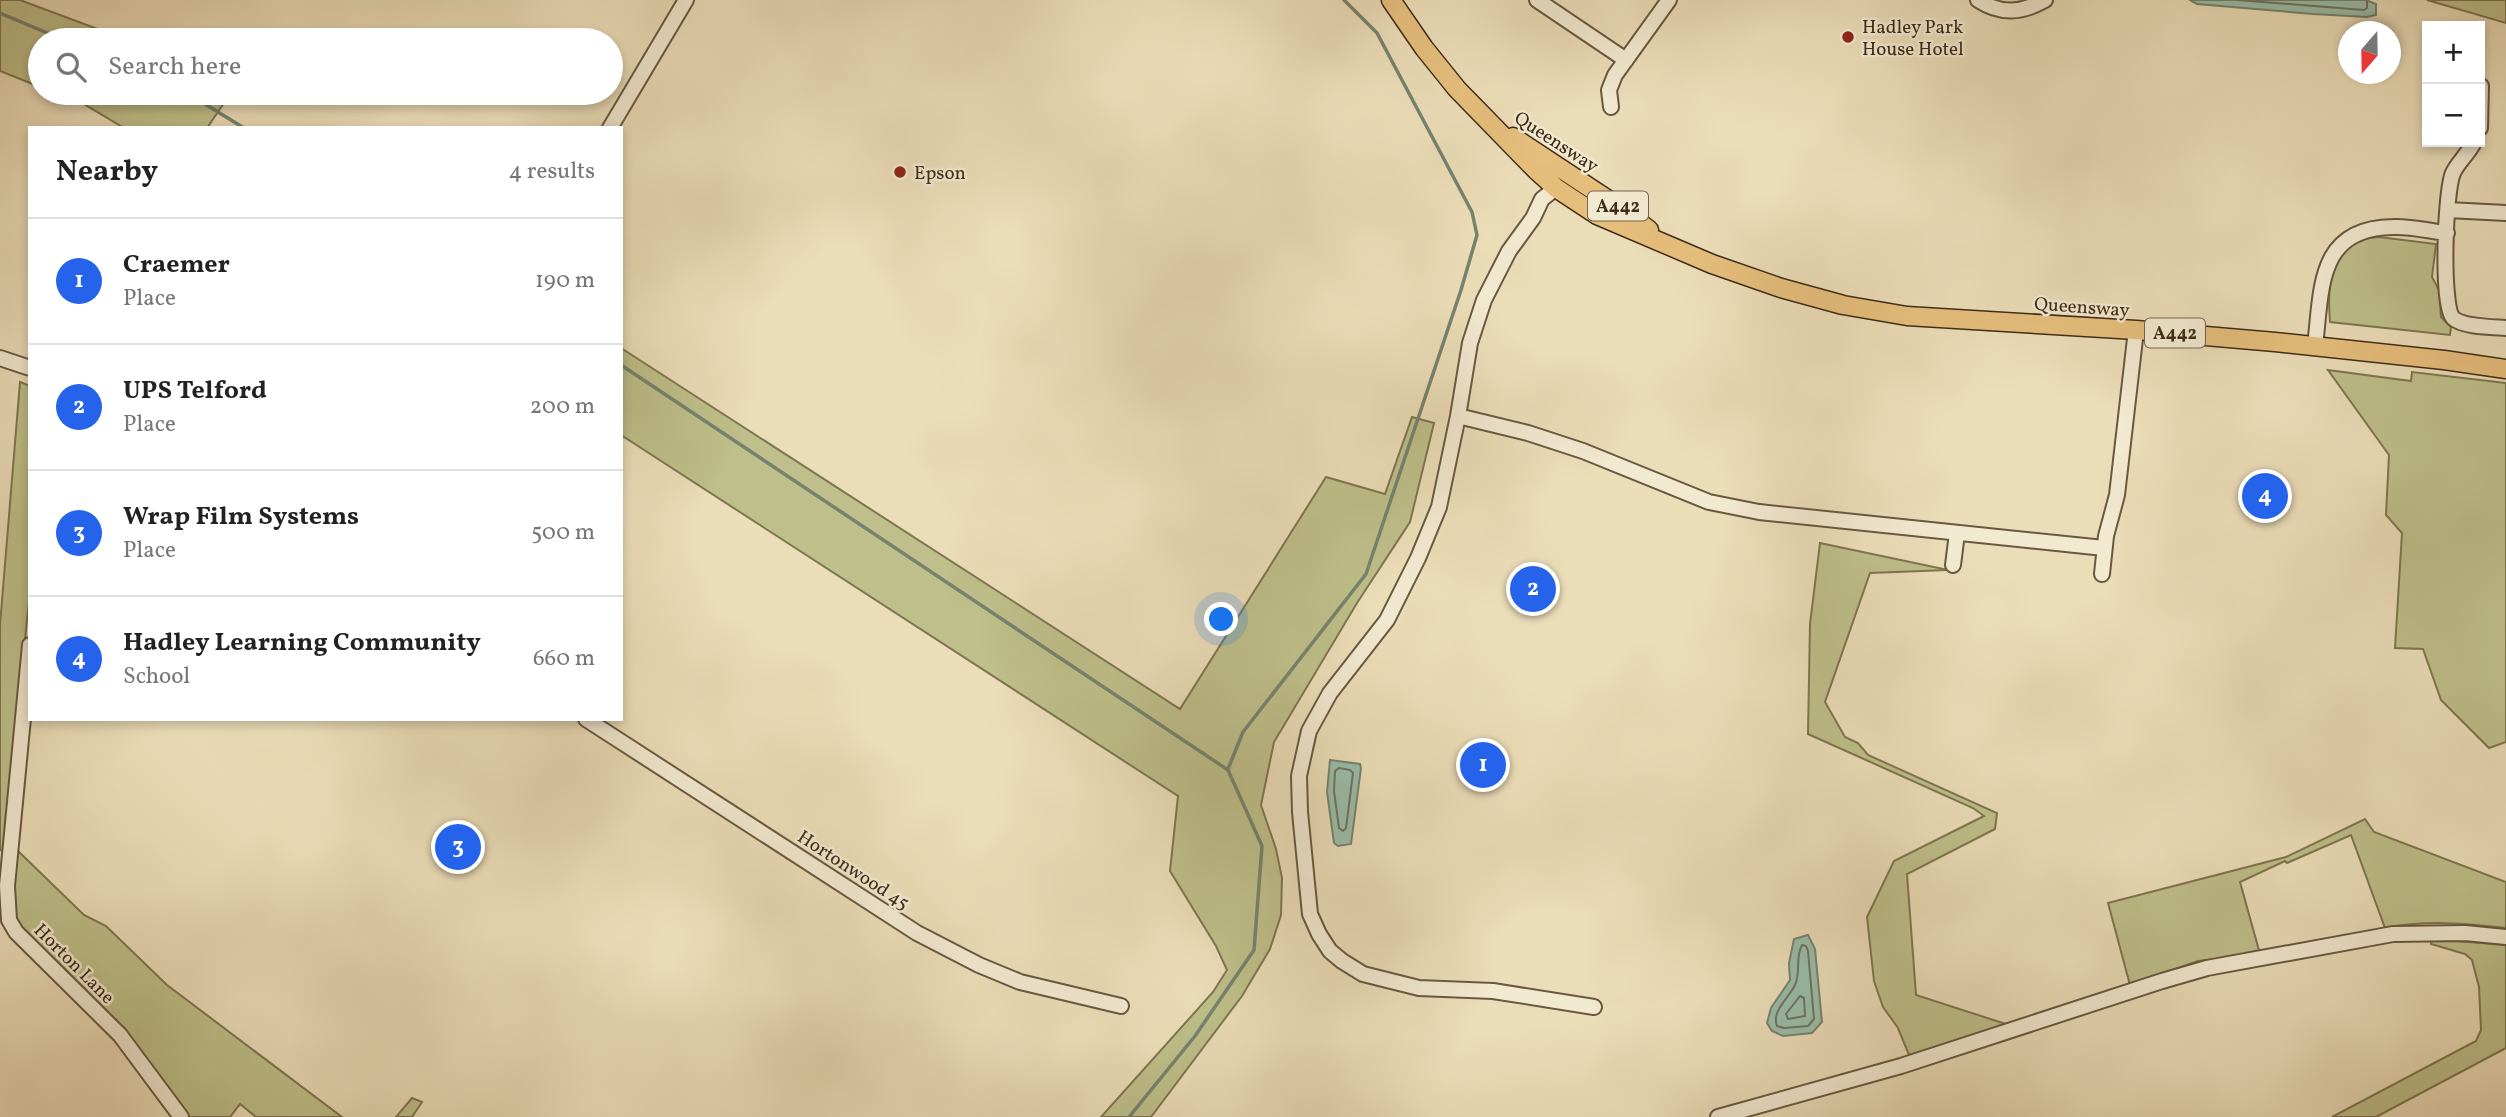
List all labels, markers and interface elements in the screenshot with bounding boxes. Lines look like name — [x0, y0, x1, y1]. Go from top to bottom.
place label: Hadley Park House Hotel — [1862, 15, 1964, 63]
north arrow — [2338, 21, 2401, 84]
map controls — [2422, 21, 2485, 147]
button: + — [2422, 21, 2485, 84]
search box — [28, 28, 623, 105]
marker: Hadley Park House Hotel — [1840, 29, 1856, 45]
icon: search — [52, 48, 90, 86]
text: Search here — [108, 49, 241, 85]
button: − — [2422, 84, 2485, 147]
street label: Queensway — [1509, 106, 1603, 180]
text: Nearby — [56, 151, 158, 193]
text: 4 results — [509, 156, 595, 188]
place label: Epson — [914, 161, 966, 187]
marker: Epson — [892, 164, 908, 180]
road number: A442 — [1588, 191, 1648, 220]
text: Craemer — [123, 247, 230, 283]
text: 1 — [74, 265, 84, 297]
text: 190 m — [535, 265, 595, 297]
text: Place — [123, 283, 176, 315]
street label: Queensway — [2033, 292, 2130, 324]
road number: A442 — [2145, 318, 2205, 348]
text: UPS Telford — [123, 373, 267, 409]
text: 2 — [73, 391, 85, 423]
text: 200 m — [530, 391, 595, 423]
text: Place — [123, 409, 176, 441]
pin: 4 — [2242, 470, 2288, 522]
text: Wrap Film Systems — [123, 499, 359, 535]
text: 3 — [73, 517, 85, 549]
text: 500 m — [531, 517, 595, 549]
text: Place — [123, 535, 176, 567]
pin: 2 — [1510, 563, 1556, 615]
your location — [1204, 602, 1238, 636]
text: Hadley Learning Community — [123, 625, 481, 661]
text: 4 — [72, 643, 86, 675]
text: 660 m — [533, 643, 595, 675]
text: School — [123, 661, 190, 693]
pin: 1 — [1460, 739, 1506, 791]
pin: 3 — [435, 821, 481, 873]
street label: Hortonwood 45 — [792, 825, 914, 917]
street label: Horton Lane — [27, 918, 120, 1011]

